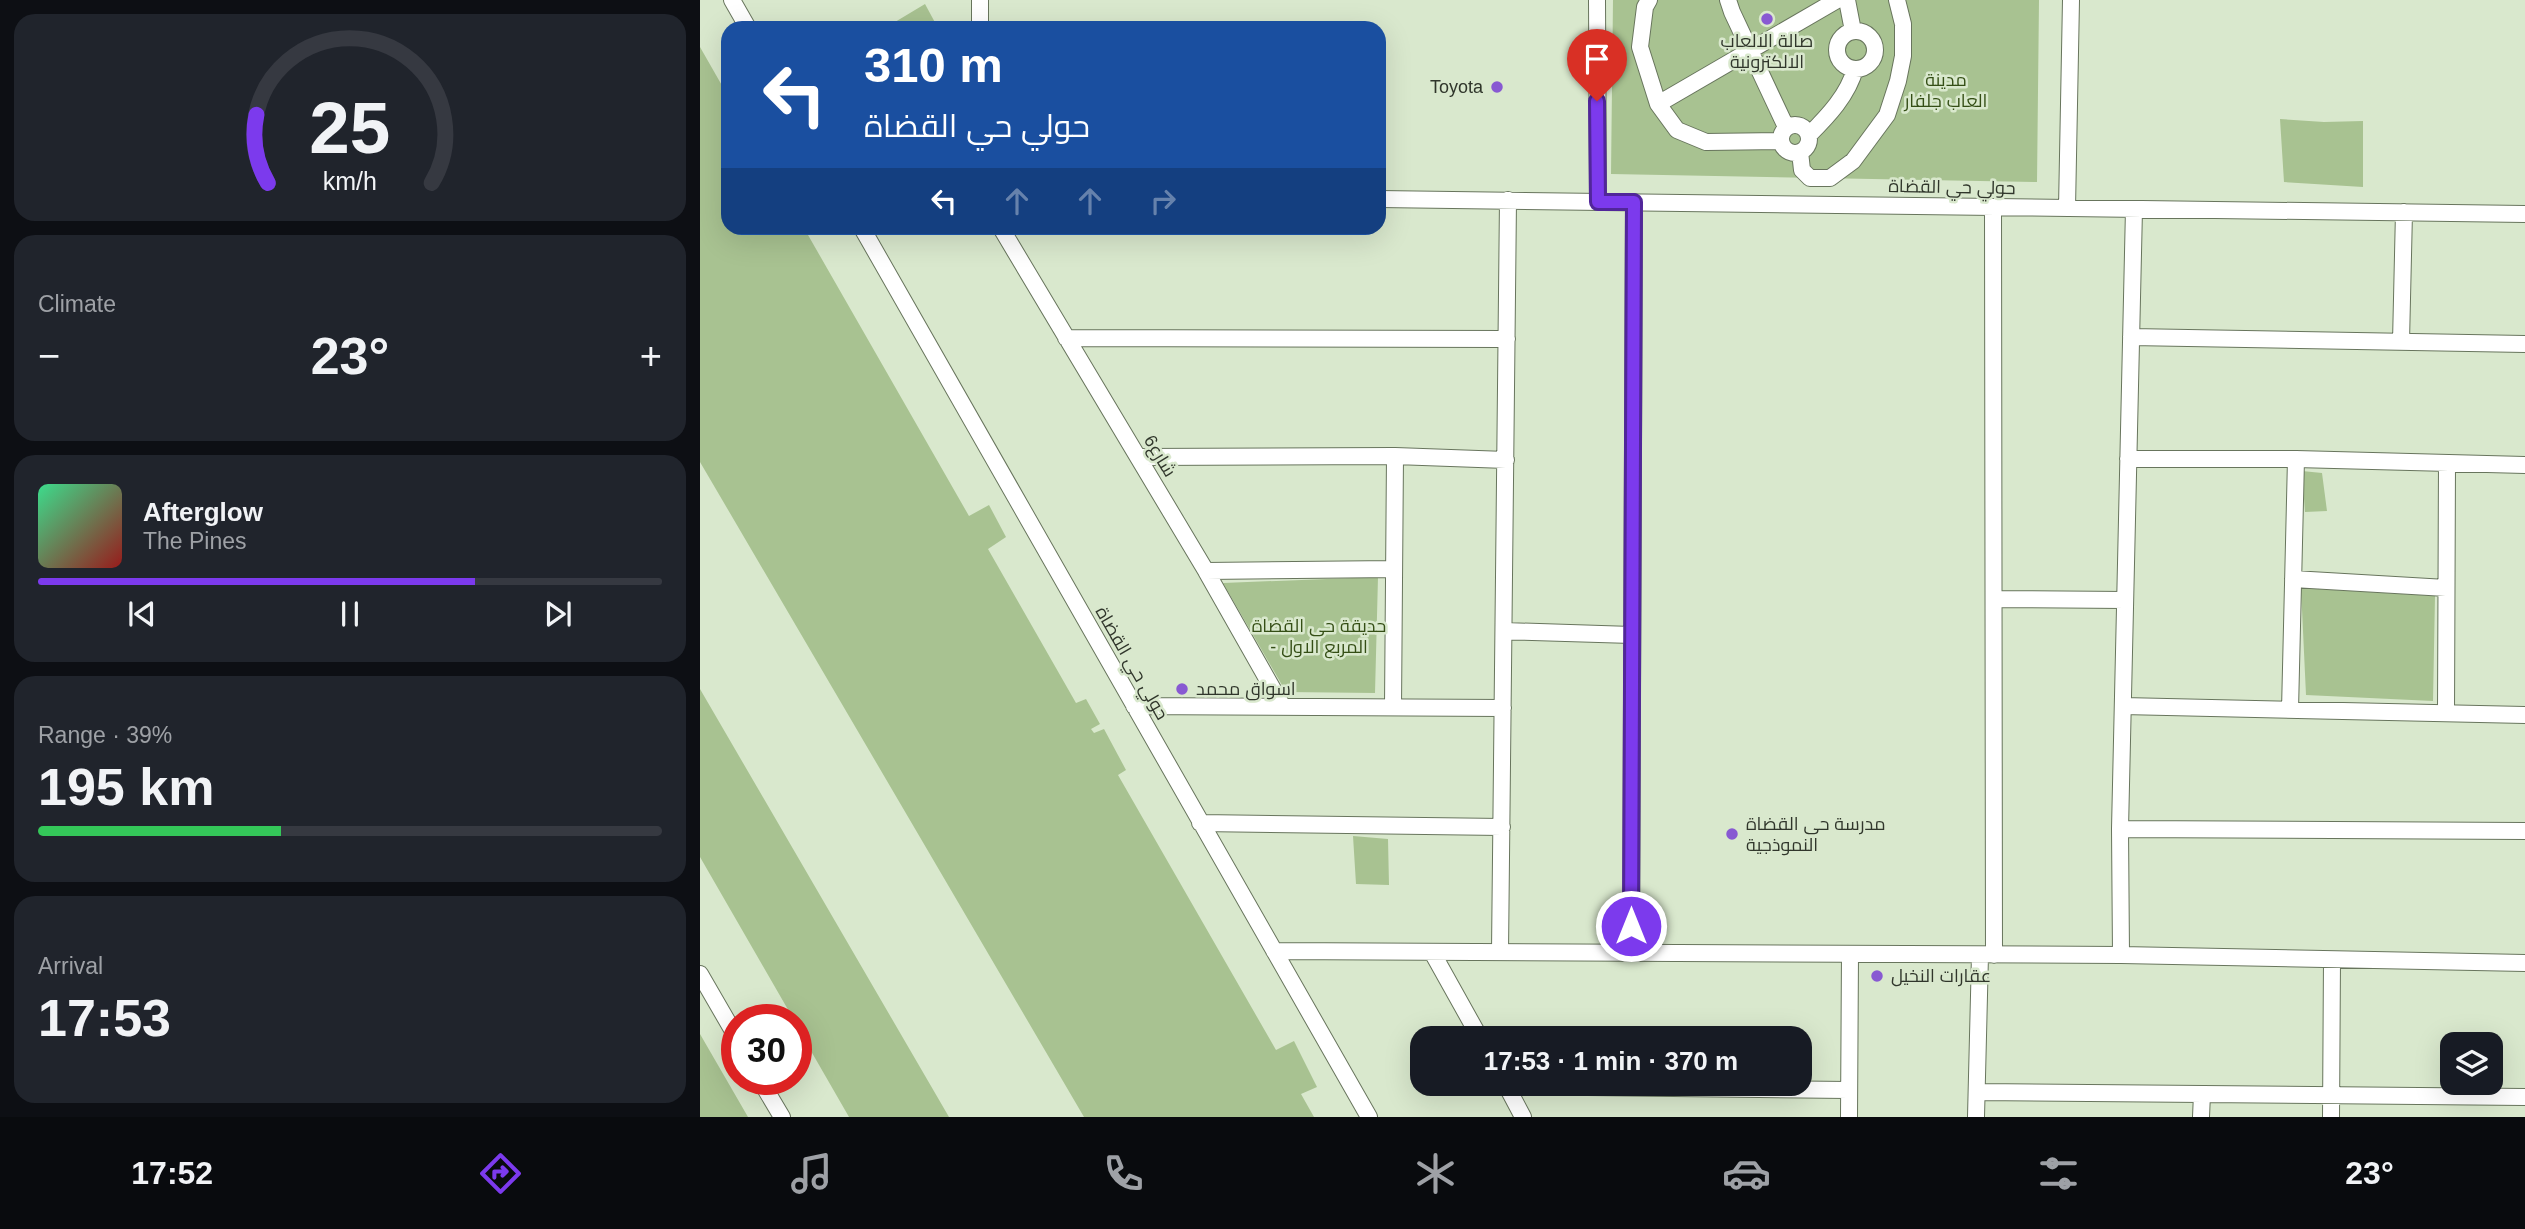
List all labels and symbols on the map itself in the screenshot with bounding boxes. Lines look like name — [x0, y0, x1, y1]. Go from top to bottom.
marker: صالة الالعاب الالكترونية — [1759, 11, 1775, 27]
pin — [1567, 29, 1627, 101]
place label: صالة الالعاب الالكترونية — [1721, 31, 1813, 73]
park label: مدينة العاب جلفار — [1904, 70, 1987, 112]
place label: Toyota — [1430, 77, 1484, 97]
marker: Toyota — [1489, 79, 1505, 95]
street label: حولي حي القضاة — [1888, 176, 2016, 202]
street label: شارع6 — [1138, 432, 1180, 481]
street label: حولي حي القضاة — [1088, 603, 1172, 725]
park label: حديقة حي القضاة - المربع الاول — [1252, 616, 1386, 659]
place label: اسواق محمد — [1196, 679, 1296, 701]
marker: اسواق محمد — [1174, 681, 1190, 697]
place label: مدرسة حي القضاة النموذجية — [1746, 814, 1886, 856]
marker: مدرسة حي القضاة النموذجية — [1724, 826, 1740, 842]
position arrow — [1594, 889, 1668, 963]
place label: عقارات النخيل — [1891, 966, 1991, 987]
marker: عقارات النخيل — [1869, 968, 1885, 984]
speed limit sign: 30 — [721, 1004, 812, 1095]

